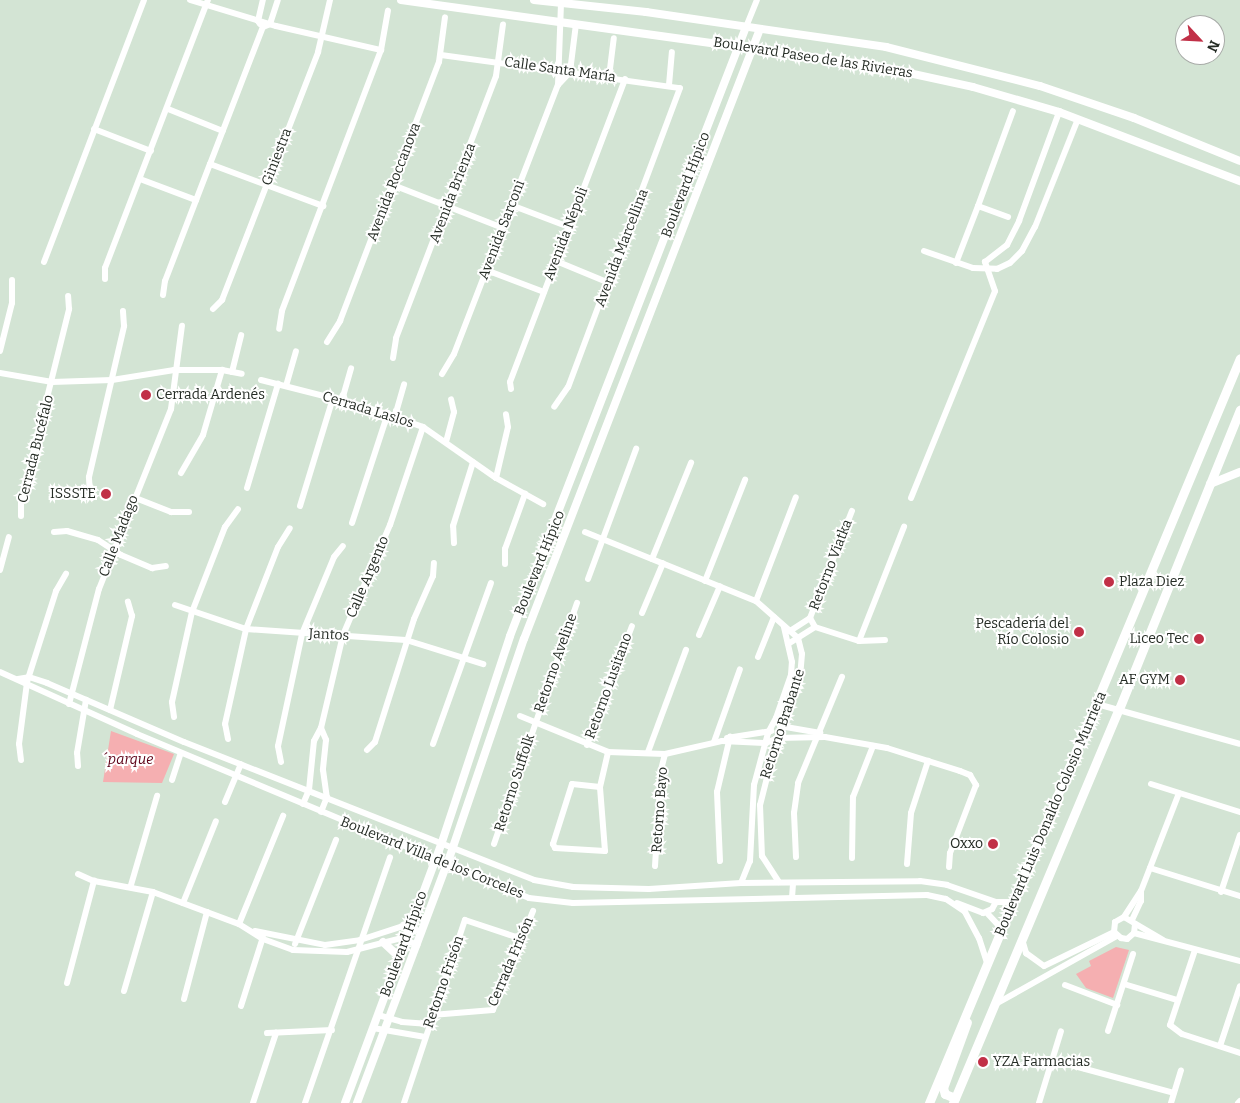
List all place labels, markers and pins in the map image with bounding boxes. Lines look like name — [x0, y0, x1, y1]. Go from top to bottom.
place label: Cerrada Ardenés — [156, 387, 265, 403]
marker: Cerrada Ardenés — [140, 389, 152, 401]
place label: ISSSTE — [50, 486, 96, 502]
marker: ISSSTE — [100, 488, 112, 500]
place label: Plaza Diez — [1119, 574, 1184, 590]
marker: Plaza Diez — [1103, 576, 1115, 588]
place label: Pescadería del Río Colosio — [976, 616, 1069, 648]
marker: Pescadería del Río Colosio — [1073, 626, 1085, 638]
place label: Liceo Tec — [1130, 631, 1189, 647]
marker: Liceo Tec — [1193, 633, 1205, 645]
place label: AF GYM — [1119, 672, 1170, 688]
marker: AF GYM — [1174, 674, 1186, 686]
place label: Oxxo — [950, 836, 983, 852]
marker: Oxxo — [987, 838, 999, 850]
place label: YZA Farmacias — [993, 1054, 1090, 1070]
marker: YZA Farmacias — [977, 1056, 989, 1068]

